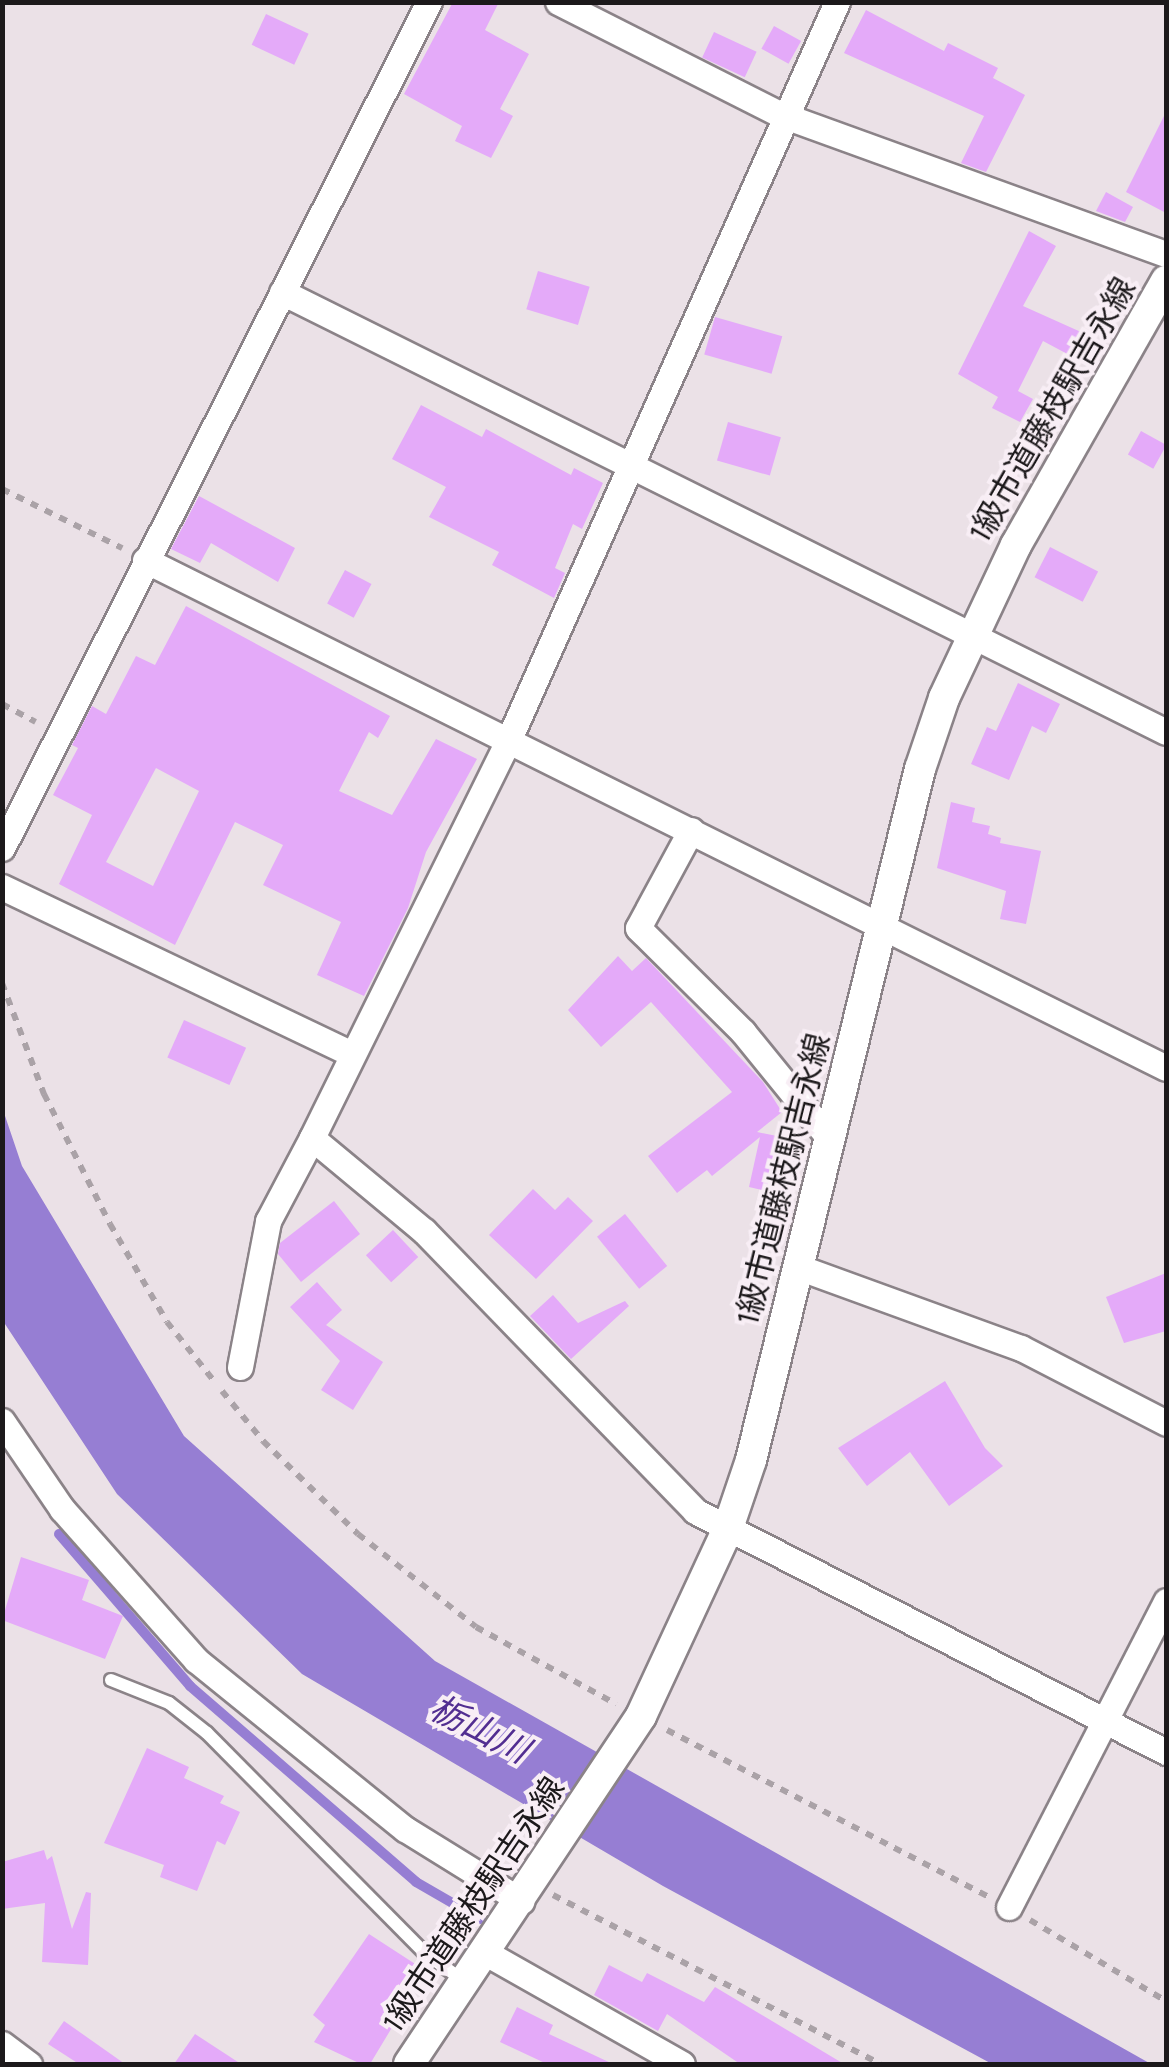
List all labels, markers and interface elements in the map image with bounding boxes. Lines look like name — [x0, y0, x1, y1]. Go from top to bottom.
street label: 1級市道藤枝駅吉永線 — [962, 271, 1144, 549]
street label: 1級市道藤枝駅吉永線 — [729, 1030, 839, 1328]
water label: 栃山川 — [423, 1687, 535, 1773]
street label: 1級市道藤枝駅吉永線 — [375, 1770, 573, 2040]

